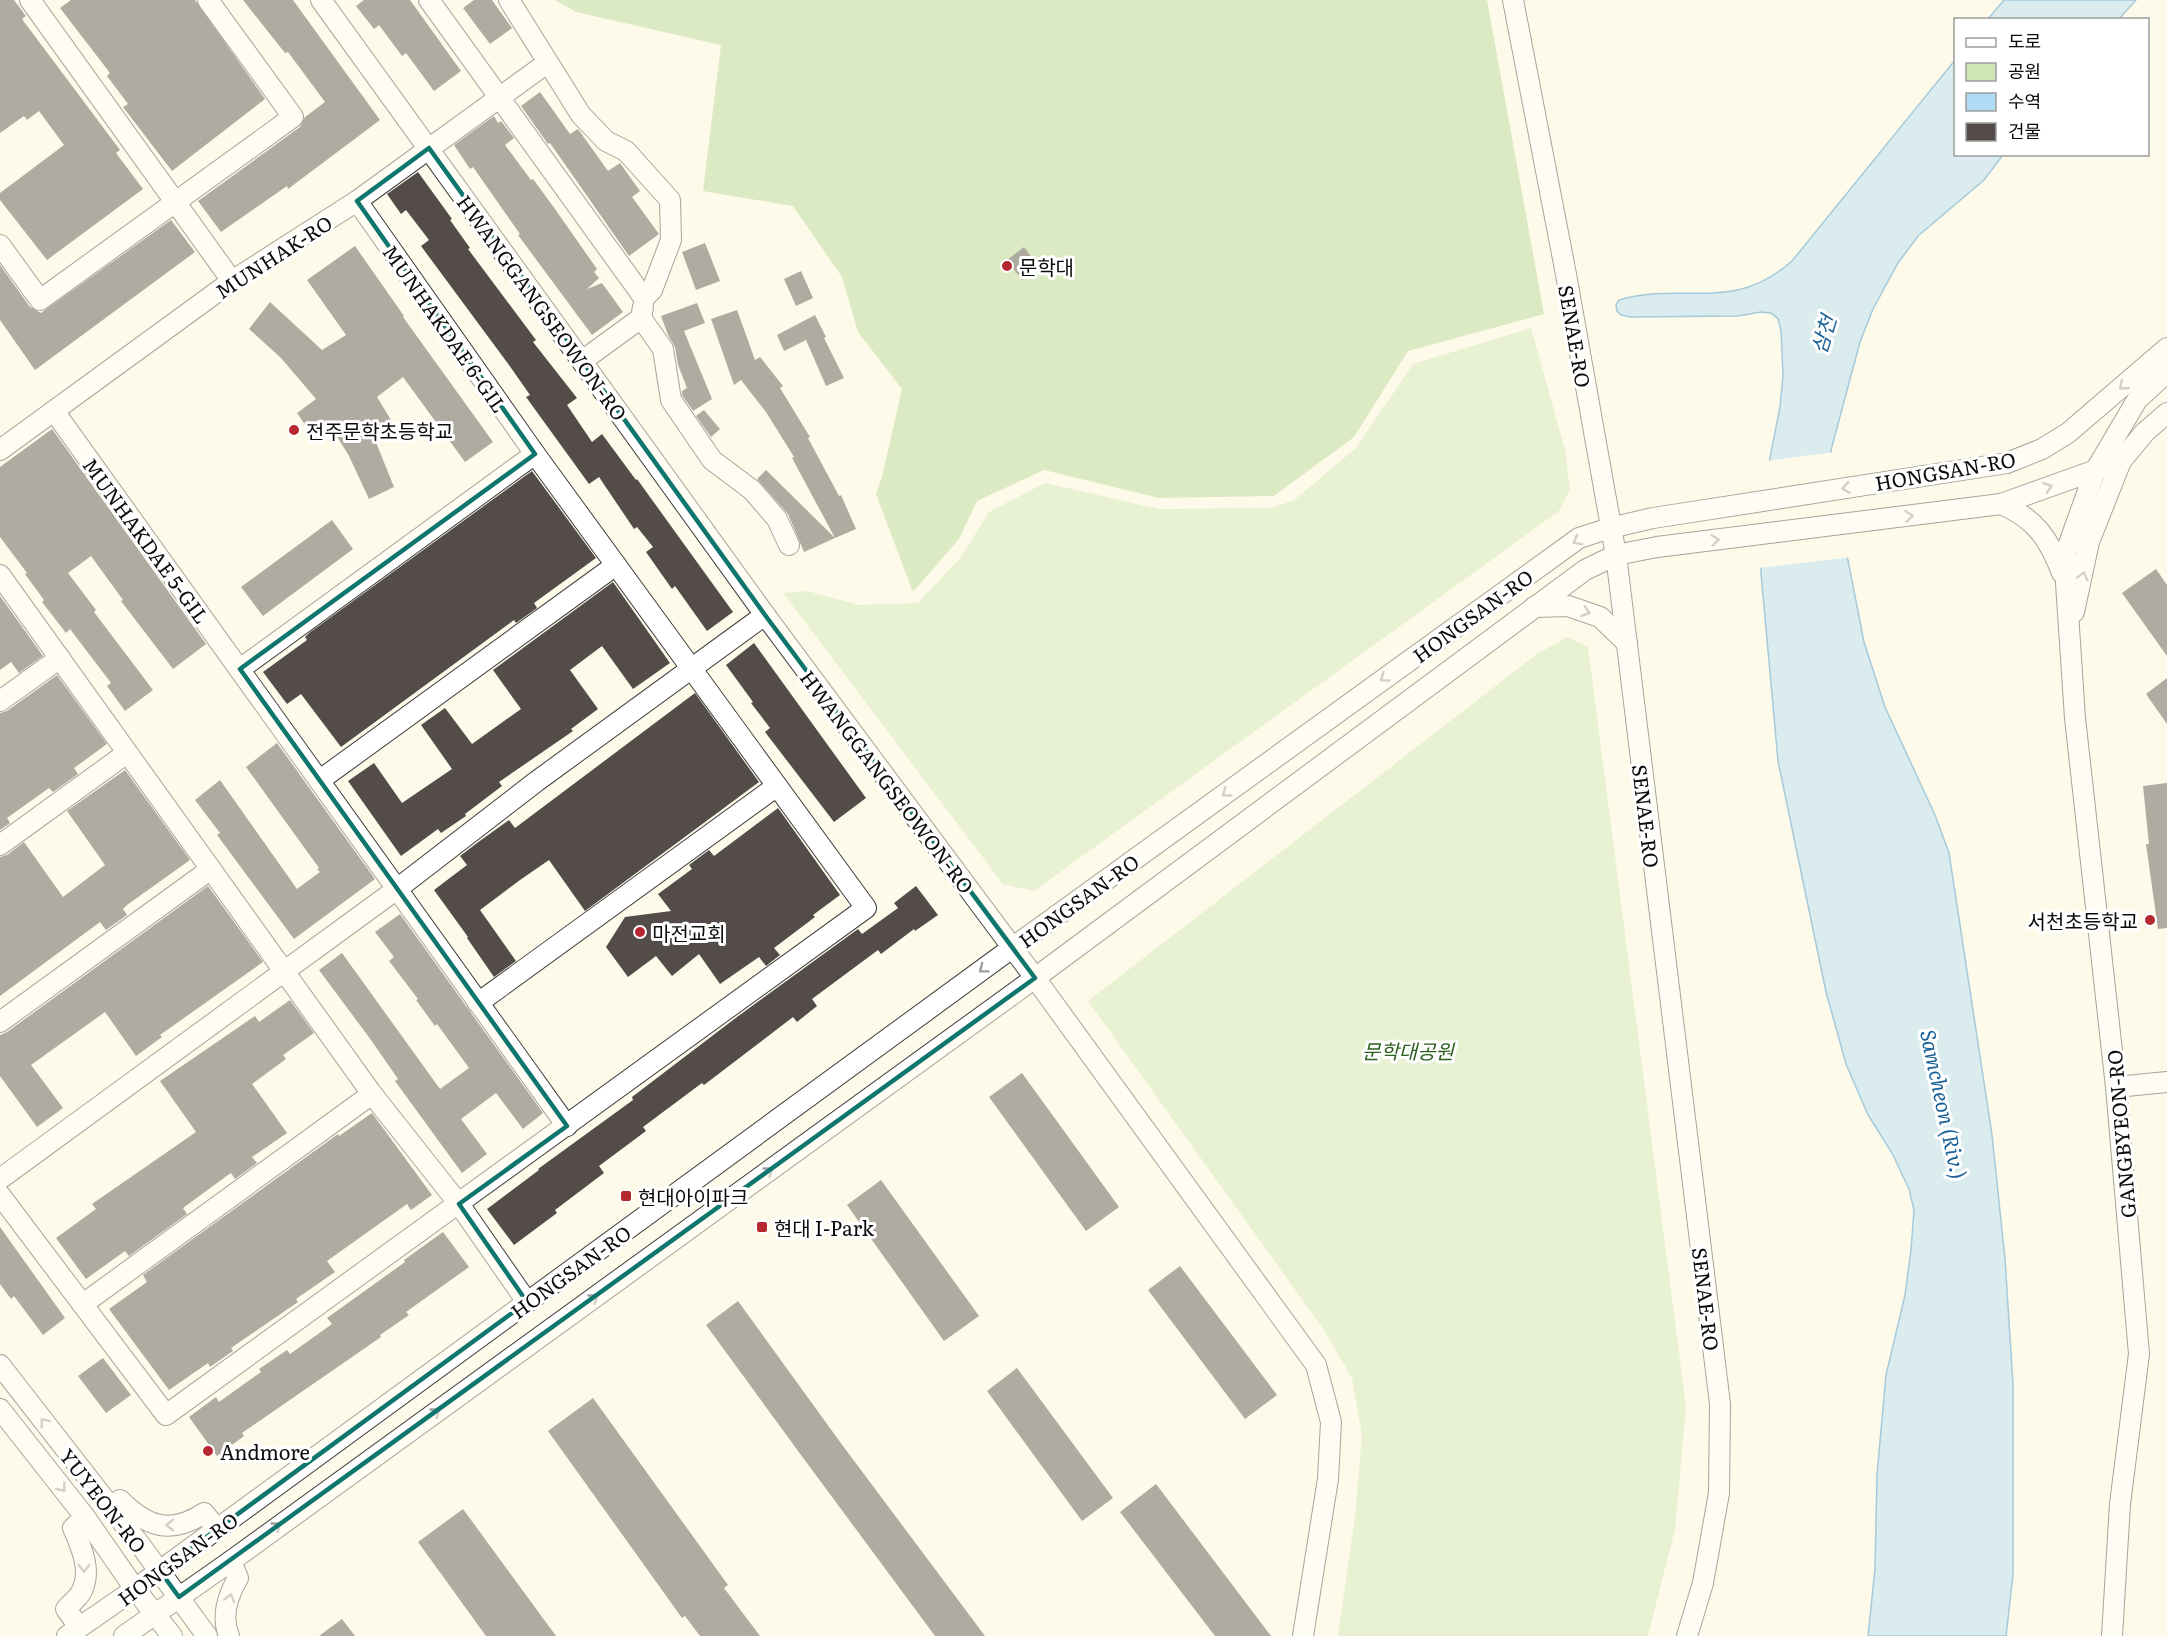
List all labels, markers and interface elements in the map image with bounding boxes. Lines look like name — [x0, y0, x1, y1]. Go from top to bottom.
legend — [1954, 18, 2149, 156]
text: 도로 — [2008, 27, 2041, 54]
text: 공원 — [2008, 57, 2041, 84]
text: 수역 — [2008, 87, 2041, 114]
text: 건물 — [2008, 117, 2041, 144]
street label: HWANGGANGSEOWON-RO — [451, 188, 635, 426]
street label: MUNHAK-RO — [209, 207, 337, 305]
street label: MUNHAKDAE 6-GIL — [377, 238, 515, 418]
place label: 문학대 — [1019, 251, 1074, 281]
marker: 문학대 — [1000, 259, 1014, 273]
street label: SENAE-RO — [1552, 282, 1600, 390]
water label: 삼천 — [1802, 308, 1843, 357]
one-way arrow — [2119, 379, 2130, 390]
place label: 전주문학초등학교 — [306, 415, 453, 445]
marker: 전주문학초등학교 — [287, 423, 301, 437]
street label: HONGSAN-RO — [1872, 443, 2018, 497]
street label: MUNHAKDAE 5-GIL — [77, 451, 217, 629]
one-way arrow — [1841, 481, 1850, 493]
one-way arrow — [2042, 482, 2053, 495]
one-way arrow — [1904, 510, 1913, 522]
one-way arrow — [1573, 534, 1583, 545]
one-way arrow — [1711, 534, 1720, 546]
street label: HONGSAN-RO — [1406, 561, 1538, 669]
one-way arrow — [2076, 571, 2089, 581]
one-way arrow — [1580, 605, 1591, 618]
street label: HWANGGANGSEOWON-RO — [794, 663, 982, 899]
one-way arrow — [1380, 671, 1391, 682]
street label: SENAE-RO — [1626, 763, 1668, 869]
one-way arrow — [1222, 785, 1233, 796]
street label: HONGSAN-RO — [1012, 846, 1144, 954]
place label: 서천초등학교 — [2028, 905, 2138, 935]
marker: 서천초등학교 — [2143, 913, 2157, 927]
place label: 마전교회 — [652, 917, 726, 947]
marker: 마전교회 — [633, 925, 647, 939]
one-way arrow — [979, 962, 990, 973]
water label: Samcheon (Riv.) — [1914, 1027, 1976, 1181]
park label: 문학대공원 — [1362, 1035, 1456, 1065]
street label: GANGBYEON-RO — [2098, 1049, 2142, 1219]
one-way arrow — [762, 1168, 773, 1179]
place label: 현대아이파크 — [638, 1181, 748, 1211]
marker: 현대아이파크 — [619, 1189, 633, 1203]
place label: 현대 I-Park — [774, 1212, 875, 1242]
street label: HONGSAN-RO — [504, 1217, 636, 1325]
marker: 현대 I-Park — [755, 1220, 769, 1234]
street label: SENAE-RO — [1686, 1246, 1728, 1352]
one-way arrow — [587, 1294, 598, 1305]
one-way arrow — [429, 1408, 440, 1419]
one-way arrow — [41, 1418, 52, 1429]
place label: Andmore — [220, 1436, 310, 1466]
street label: YUYEON-RO — [54, 1441, 154, 1559]
marker: Andmore — [201, 1444, 215, 1458]
one-way arrow — [55, 1481, 66, 1492]
street label: HONGSAN-RO — [111, 1504, 243, 1612]
one-way arrow — [165, 1519, 174, 1531]
one-way arrow — [271, 1522, 282, 1533]
one-way arrow — [78, 1563, 90, 1572]
one-way arrow — [222, 1593, 235, 1603]

